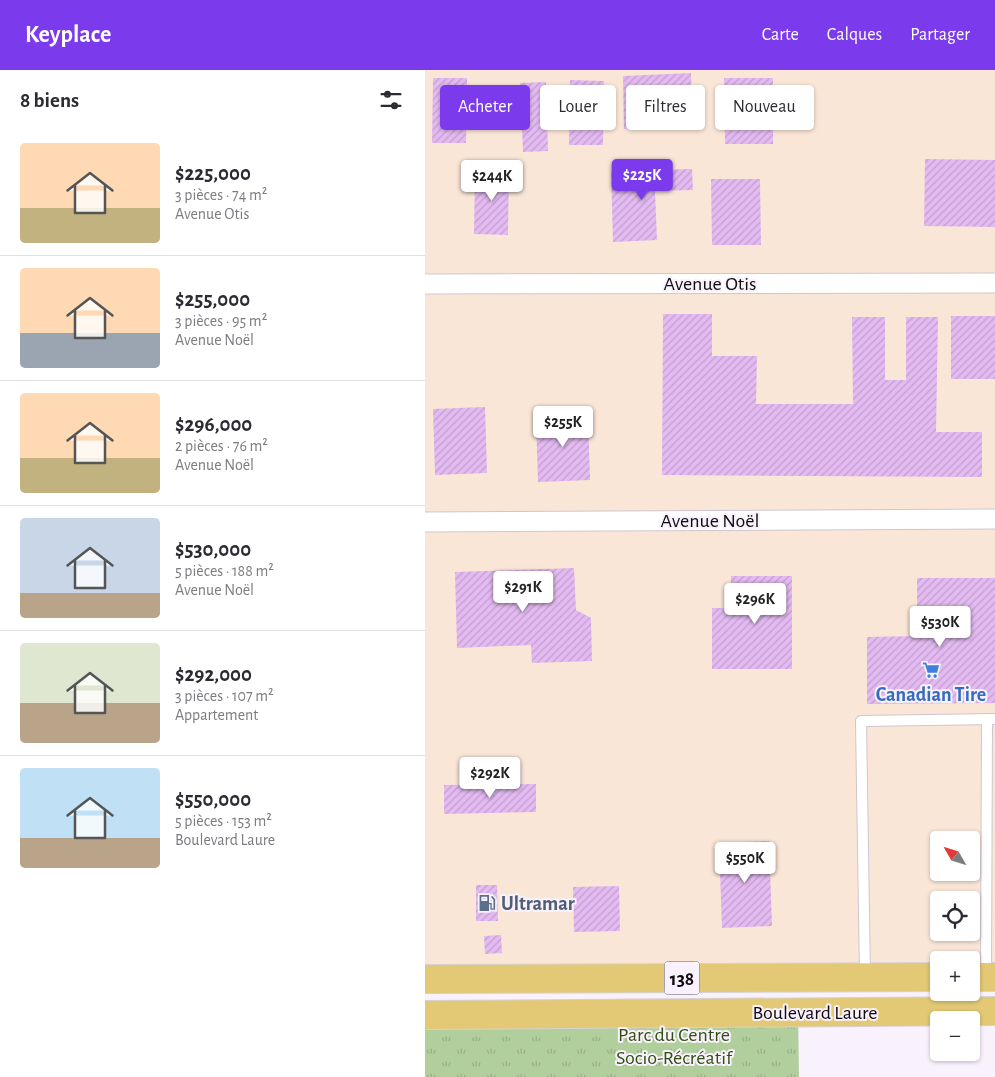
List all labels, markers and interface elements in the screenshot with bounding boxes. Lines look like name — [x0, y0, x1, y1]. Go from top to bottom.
text: Keyplace — [25, 23, 111, 47]
text: Carte — [762, 26, 799, 44]
text: Calques — [827, 26, 882, 44]
text: Partager — [910, 26, 970, 44]
chip: Acheter — [440, 85, 530, 130]
chip: Louer — [540, 85, 616, 130]
chip: Filtres — [626, 85, 705, 130]
chip: Nouveau — [715, 85, 814, 130]
icon: filters — [377, 86, 405, 114]
text: 8 biens — [20, 90, 79, 111]
pin: $225K — [607, 158, 677, 201]
pin: $244K — [457, 160, 527, 202]
icon: home — [60, 163, 120, 223]
text: $225,000 — [175, 163, 251, 184]
text: $225K — [623, 167, 661, 183]
text: $244K — [472, 168, 512, 184]
text: 3 pièces · 74 m² — [175, 187, 267, 203]
text: Avenue Otis — [175, 206, 249, 222]
street label: Avenue Otis — [664, 274, 756, 294]
icon: home — [60, 288, 120, 348]
text: $255,000 — [175, 289, 250, 310]
text: 3 pièces · 95 m² — [175, 313, 267, 329]
text: Avenue Noël — [175, 332, 254, 348]
pin: $255K — [528, 406, 598, 448]
icon: home — [60, 413, 120, 473]
text: $296,000 — [175, 414, 252, 435]
text: $255K — [544, 414, 582, 430]
text: 2 pièces · 76 m² — [175, 438, 268, 454]
text: Avenue Noël — [175, 457, 254, 473]
street label: Avenue Noël — [661, 511, 759, 531]
icon: home — [60, 538, 120, 598]
text: $530,000 — [175, 539, 251, 560]
text: 5 pièces · 188 m² — [175, 563, 274, 579]
pin: $291K — [488, 570, 558, 613]
text: $291K — [504, 579, 542, 595]
text: Avenue Noël — [175, 582, 254, 598]
pin: $296K — [720, 582, 790, 625]
text: $296K — [735, 591, 775, 607]
pin: $530K — [905, 606, 975, 648]
text: $530K — [921, 614, 959, 630]
supermarket icon: Canadian Tire — [921, 660, 941, 680]
icon: home — [60, 663, 120, 723]
text: $292,000 — [175, 664, 252, 685]
place label: Canadian Tire — [876, 685, 986, 705]
text: 3 pièces · 107 m² — [175, 688, 274, 704]
text: Appartement — [175, 707, 258, 723]
pin: $292K — [455, 756, 525, 799]
text: $292K — [470, 765, 510, 781]
icon: home — [60, 788, 120, 848]
text: $550,000 — [175, 789, 251, 810]
text: 5 pièces · 153 m² — [175, 813, 272, 829]
north arrow — [930, 831, 980, 881]
map controls — [930, 831, 980, 1061]
text: Boulevard Laure — [175, 832, 275, 848]
pin: $550K — [710, 842, 780, 884]
text: $550K — [726, 850, 764, 866]
button: locate — [930, 891, 980, 941]
fuel station icon: Ultramar — [477, 893, 497, 913]
place label: Ultramar — [501, 894, 575, 914]
button: + — [930, 951, 980, 1001]
road number: 138 — [665, 961, 699, 994]
street label: Boulevard Laure — [752, 1003, 878, 1023]
button: − — [930, 1011, 980, 1061]
park label: Parc du Centre Socio-Récréatif — [616, 1025, 733, 1068]

